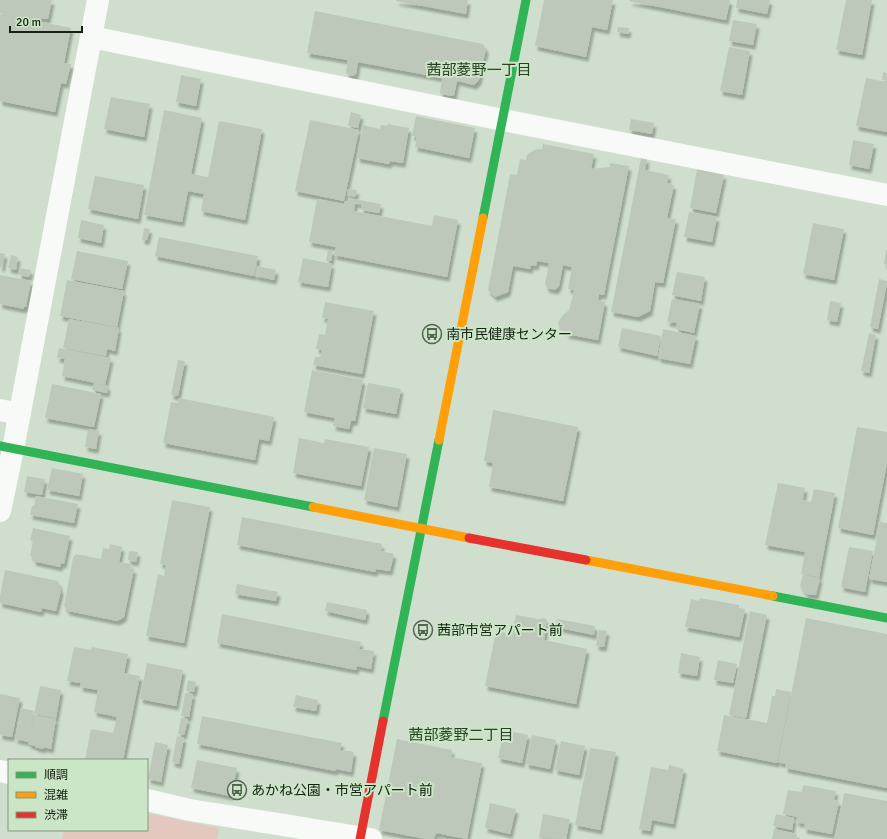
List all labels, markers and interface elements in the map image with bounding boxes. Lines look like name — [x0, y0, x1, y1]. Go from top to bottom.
scale bar — [10, 8, 82, 34]
text: 20 m — [16, 15, 41, 30]
district label: 茜部菱野一丁目 — [426, 61, 532, 79]
bus stop icon: 南市民健康センター — [421, 323, 443, 345]
place label: 南市民健康センター — [446, 326, 572, 343]
bus stop icon: 茜部市営アパート前 — [412, 619, 434, 641]
place label: 茜部市営アパート前 — [437, 622, 563, 639]
district label: 茜部菱野二丁目 — [408, 726, 514, 744]
legend — [8, 759, 148, 831]
text: 順調 — [44, 768, 68, 783]
bus stop icon: あかね公園・市営アパート前 — [226, 779, 248, 801]
place label: あかね公園・市営アパート前 — [251, 782, 433, 799]
text: 混雑 — [44, 788, 68, 803]
text: 渋滞 — [44, 808, 68, 823]

